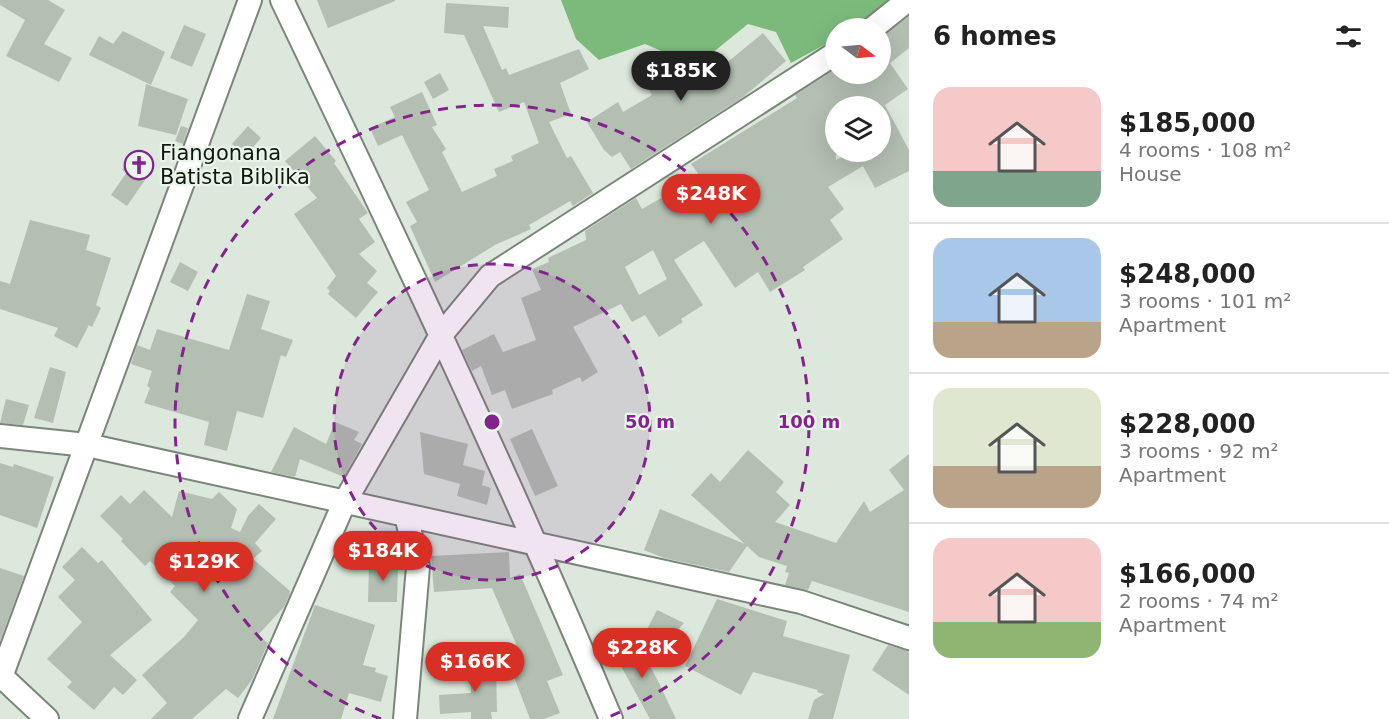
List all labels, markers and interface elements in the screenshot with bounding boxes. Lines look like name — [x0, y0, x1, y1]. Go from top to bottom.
north arrow — [825, 18, 891, 84]
map controls — [825, 18, 891, 162]
icon: filters — [1332, 20, 1365, 53]
text: 6 homes — [933, 21, 1057, 51]
pin: $185K — [639, 51, 723, 102]
text: $185K — [645, 58, 717, 82]
button: layers — [825, 96, 891, 162]
text: $185,000 — [1119, 108, 1256, 138]
icon: home — [981, 111, 1053, 183]
text: 4 rooms · 108 m² — [1119, 138, 1291, 162]
place label: Fiangonana Batista Biblika — [160, 141, 310, 189]
church icon: Fiangonana Batista Biblika — [123, 149, 155, 181]
text: House — [1119, 162, 1182, 186]
pin: $248K — [669, 174, 753, 225]
text: $248K — [675, 181, 747, 205]
text: $248,000 — [1119, 259, 1256, 289]
icon: home — [981, 262, 1053, 334]
text: 3 rooms · 101 m² — [1119, 289, 1291, 313]
text: Apartment — [1119, 313, 1226, 337]
text: $228,000 — [1119, 409, 1256, 439]
text: 50 m — [625, 411, 675, 432]
text: 100 m — [778, 411, 840, 432]
centre of rings — [482, 412, 502, 432]
icon: home — [981, 412, 1053, 484]
text: 3 rooms · 92 m² — [1119, 439, 1279, 463]
text: Apartment — [1119, 463, 1226, 487]
pin: $184K — [341, 531, 425, 582]
text: $184K — [347, 538, 419, 562]
pin: $129K — [162, 542, 246, 593]
text: $129K — [168, 549, 240, 573]
text: $166,000 — [1119, 559, 1256, 589]
icon: home — [981, 562, 1053, 634]
text: 2 rooms · 74 m² — [1119, 589, 1279, 613]
text: Apartment — [1119, 613, 1226, 637]
pin: $228K — [600, 628, 684, 679]
text: $228K — [606, 635, 678, 659]
pin: $166K — [433, 642, 517, 693]
text: $166K — [439, 649, 511, 673]

